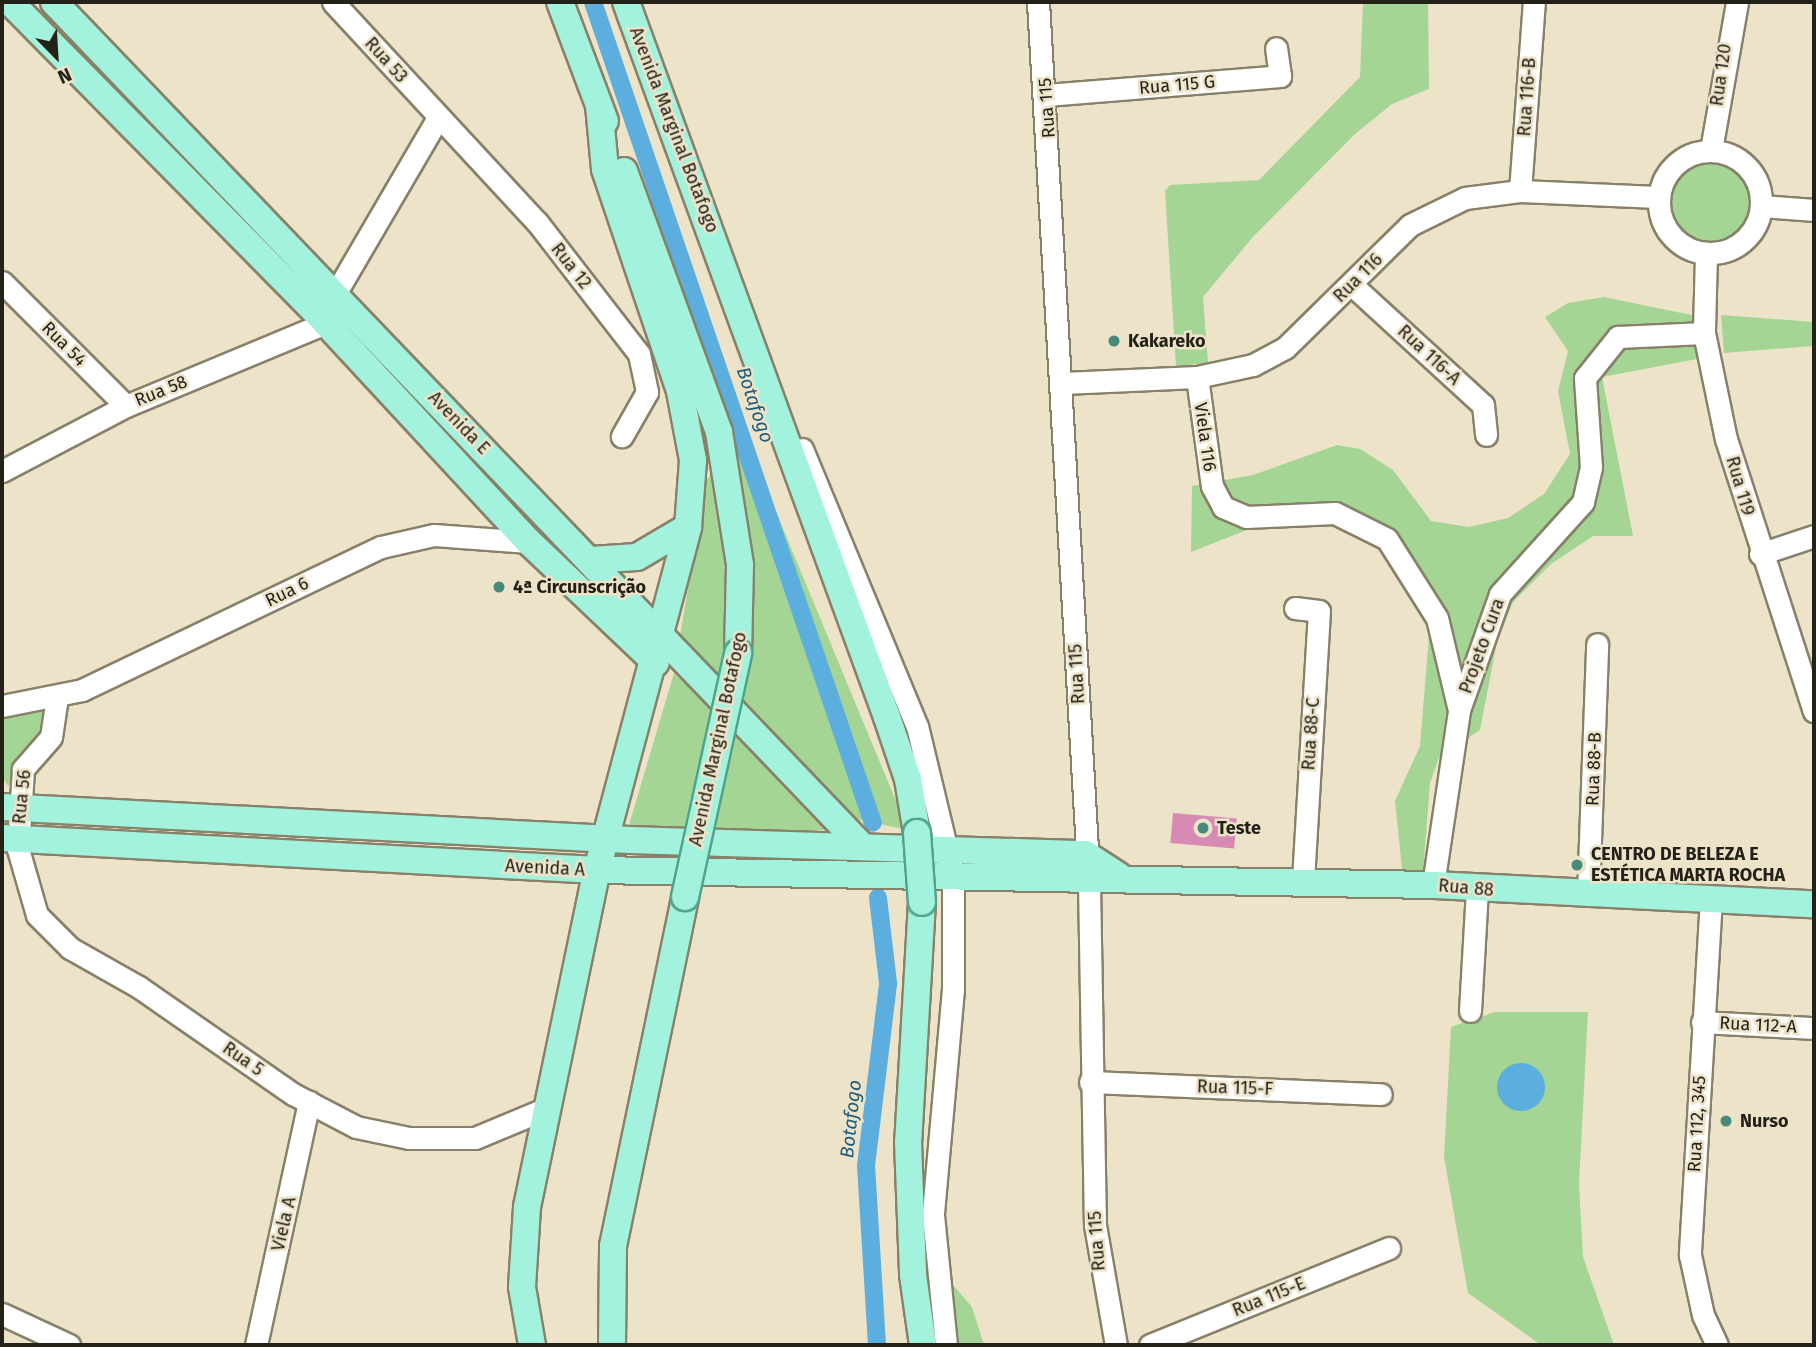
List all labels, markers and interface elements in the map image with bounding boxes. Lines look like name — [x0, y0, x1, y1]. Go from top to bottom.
north arrow — [21, 21, 91, 91]
street label: Avenida Marginal Botafogo — [625, 24, 723, 236]
street label: Rua 53 — [360, 33, 412, 87]
street label: Rua 120 — [1706, 42, 1736, 108]
street label: Rua 116-B — [1513, 57, 1541, 137]
text: N — [54, 63, 75, 89]
street label: Rua 115 G — [1138, 71, 1216, 99]
street label: Rua 115 — [1034, 77, 1060, 139]
street label: Rua 12 — [546, 239, 596, 293]
street label: Rua 116 — [1329, 249, 1387, 307]
street label: Rua 54 — [37, 317, 91, 371]
street label: Rua 116-A — [1393, 320, 1465, 390]
place label: Kakareko — [1128, 330, 1205, 352]
marker: Kakareko — [1106, 333, 1122, 349]
water label: Botafogo — [731, 364, 779, 446]
street label: Rua 58 — [132, 371, 190, 411]
street label: Avenida E — [424, 387, 494, 459]
street label: Viela 116 — [1189, 401, 1221, 473]
street label: Rua 119 — [1721, 454, 1759, 518]
street label: Rua 6 — [262, 572, 312, 612]
place label: 4ª Circunscrição — [513, 576, 646, 598]
marker: 4ª Circunscrição — [491, 579, 507, 595]
street label: Projeto Cura — [1455, 595, 1509, 697]
street label: Avenida Marginal Botafogo — [685, 630, 751, 848]
street label: Rua 115 — [1065, 643, 1089, 705]
street label: Rua 88-C — [1298, 697, 1324, 771]
street label: Rua 88-B — [1582, 732, 1606, 806]
street label: Rua 56 — [8, 769, 36, 825]
place label: Teste — [1217, 817, 1261, 839]
marker: Teste — [1195, 820, 1211, 836]
place label: CENTRO DE BELEZA E ESTÉTICA MARTA ROCHA — [1591, 844, 1785, 886]
street label: Avenida A — [504, 855, 586, 881]
marker: CENTRO DE BELEZA E ESTÉTICA MARTA ROCHA — [1569, 857, 1585, 873]
street label: Rua 88 — [1437, 875, 1495, 901]
street label: Rua 112-A — [1719, 1012, 1797, 1038]
street label: Rua 5 — [218, 1037, 268, 1081]
street label: Rua 112, 345 — [1684, 1075, 1710, 1173]
street label: Rua 115-F — [1196, 1076, 1274, 1100]
water label: Botafogo — [836, 1079, 866, 1159]
place label: Nurso — [1740, 1110, 1788, 1132]
marker: Nurso — [1718, 1113, 1734, 1129]
street label: Viela A — [267, 1195, 301, 1253]
street label: Rua 115 — [1084, 1210, 1110, 1272]
street label: Rua 115-E — [1229, 1273, 1309, 1321]

